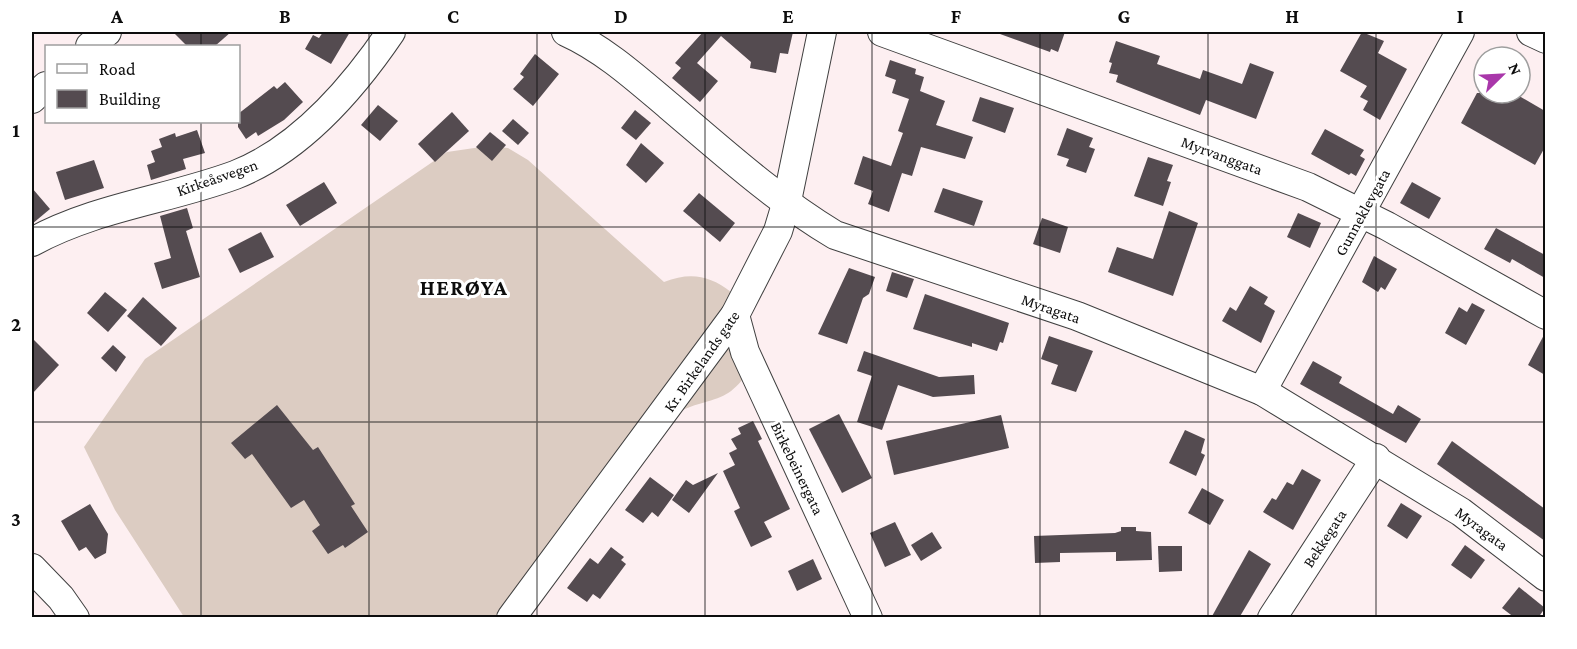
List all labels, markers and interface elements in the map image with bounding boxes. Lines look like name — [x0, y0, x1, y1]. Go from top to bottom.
text: A — [110, 5, 124, 27]
text: B — [279, 5, 291, 27]
text: C — [447, 5, 459, 27]
text: D — [614, 5, 628, 27]
text: E — [782, 5, 794, 27]
text: F — [951, 5, 962, 27]
text: G — [1118, 5, 1131, 27]
text: H — [1285, 5, 1299, 27]
text: I — [1457, 5, 1464, 27]
legend — [45, 45, 240, 123]
north arrow — [1472, 45, 1532, 105]
text: Road — [99, 59, 136, 79]
text: N — [1505, 61, 1525, 78]
text: Building — [99, 89, 161, 109]
text: 1 — [12, 119, 20, 141]
street label: Myrvanggata — [1179, 133, 1265, 179]
street label: Kirkeåsvegen — [174, 156, 261, 200]
street label: Gunneklevgata — [1332, 165, 1394, 259]
district label: HERØYA — [420, 275, 508, 300]
street label: Myragata — [1019, 290, 1083, 328]
street label: Kr. Birkelands gate — [660, 307, 743, 416]
text: 2 — [11, 313, 21, 335]
street label: Birkebeinergata — [767, 419, 828, 518]
street label: Myragata — [1452, 503, 1512, 555]
street label: Bekkegata — [1299, 506, 1351, 571]
text: 3 — [11, 508, 21, 530]

